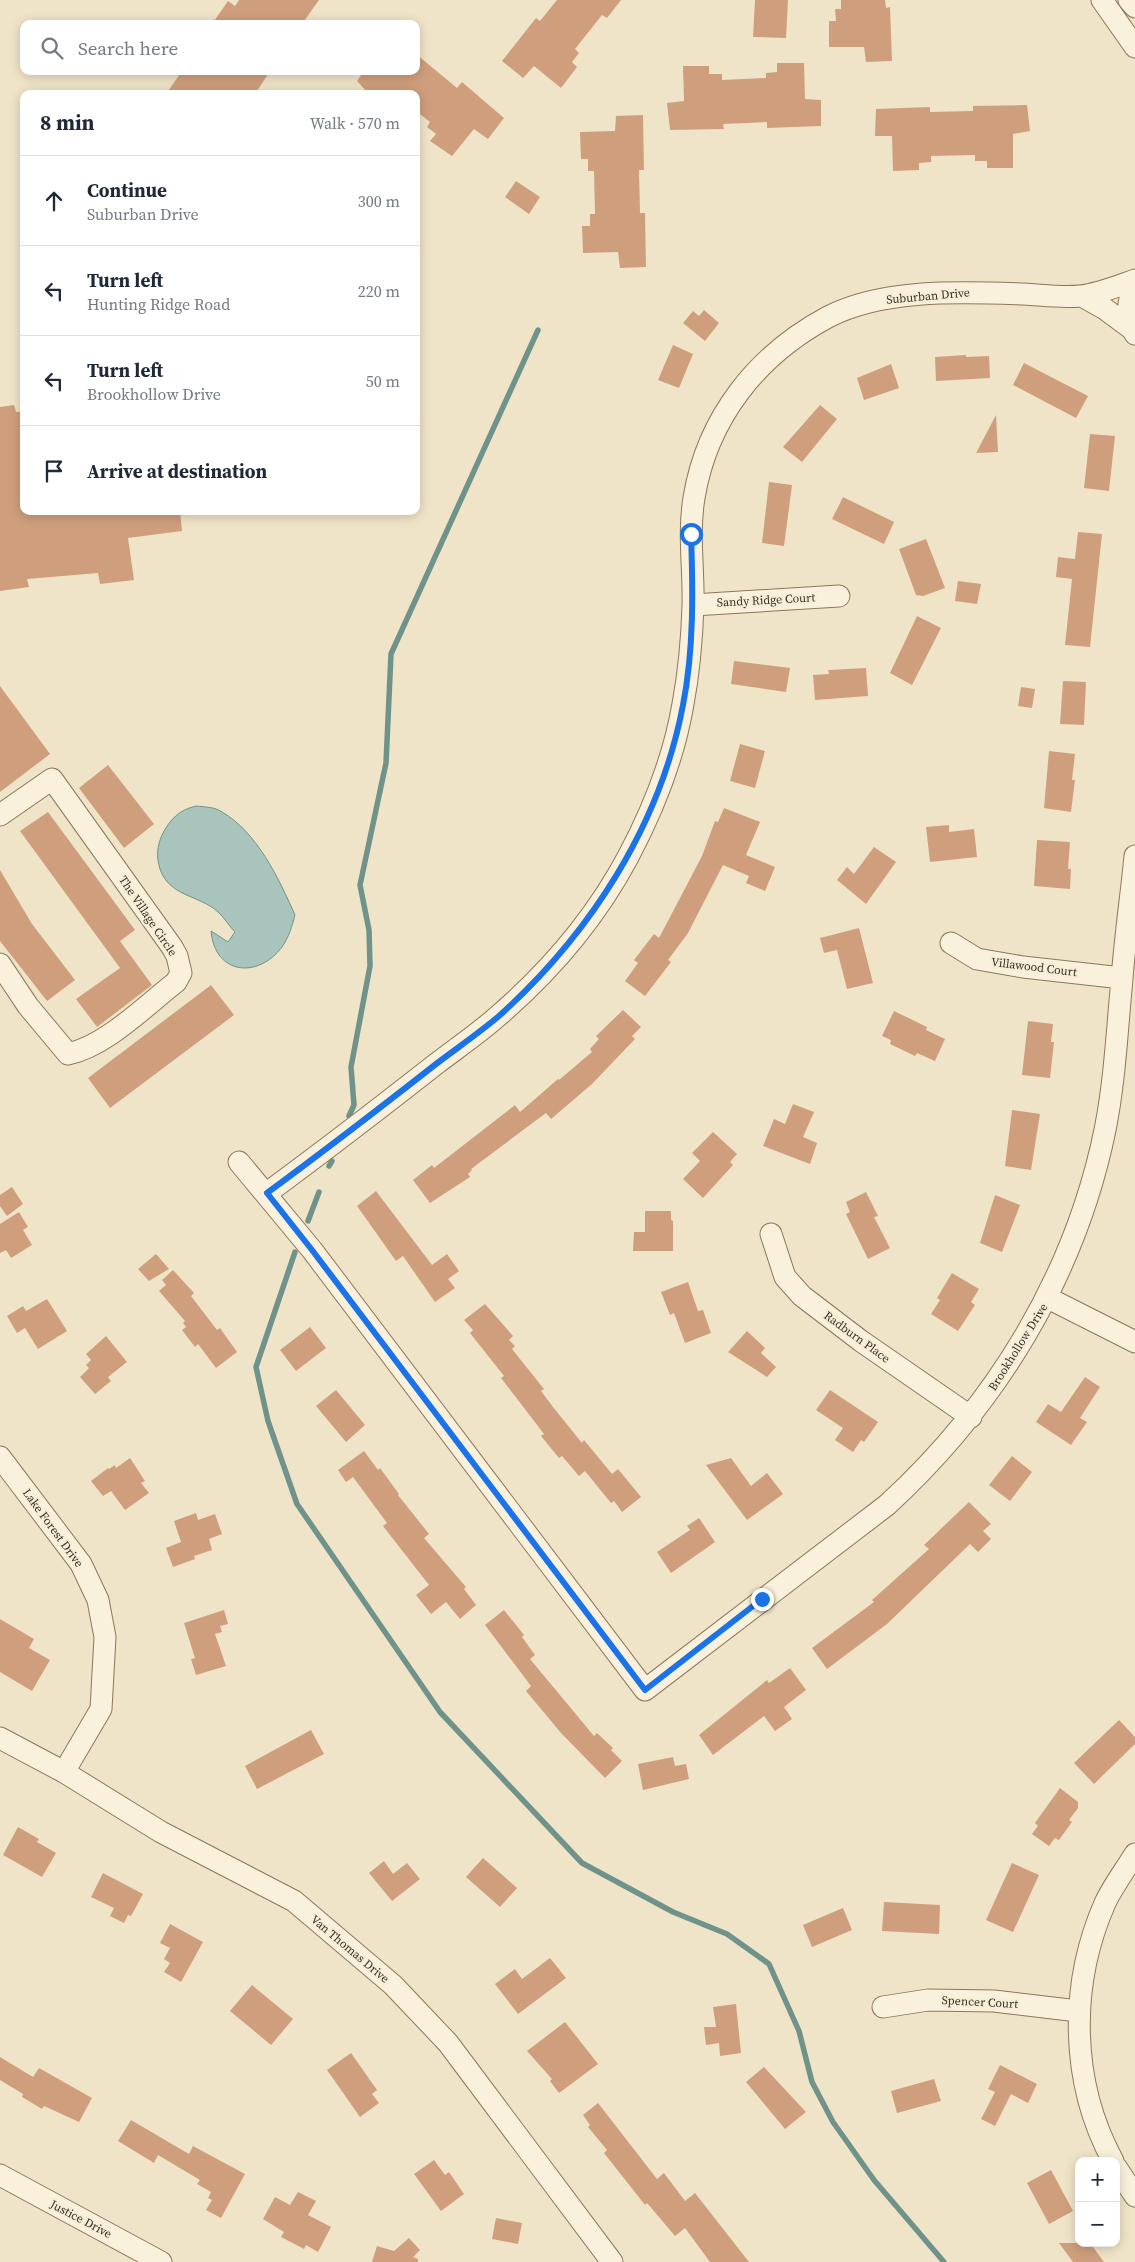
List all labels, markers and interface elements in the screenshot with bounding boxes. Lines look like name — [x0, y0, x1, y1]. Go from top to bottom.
search box — [20, 20, 420, 75]
icon: search — [38, 34, 66, 62]
text: Search here — [78, 35, 178, 61]
text: 8 min — [40, 108, 95, 137]
text: Walk · 570 m — [310, 112, 400, 134]
text: Continue — [87, 177, 167, 203]
icon: ahead — [40, 187, 68, 215]
text: 300 m — [358, 190, 400, 212]
text: Suburban Drive — [87, 203, 199, 225]
text: Turn left — [87, 267, 163, 293]
icon: left — [40, 277, 68, 305]
text: 220 m — [358, 280, 400, 302]
street label: Suburban Drive — [886, 284, 970, 308]
text: Hunting Ridge Road — [87, 293, 230, 315]
text: Turn left — [87, 357, 163, 383]
icon: left — [40, 367, 68, 395]
text: 50 m — [366, 370, 400, 392]
text: Brookhollow Drive — [87, 383, 221, 405]
icon: arrive — [40, 457, 68, 485]
text: Arrive at destination — [87, 458, 267, 484]
route start — [680, 523, 703, 546]
street label: Sandy Ridge Court — [716, 589, 816, 611]
street label: The Village Circle — [115, 873, 181, 959]
street label: Villawood Court — [990, 954, 1078, 980]
street label: Brookhollow Drive — [985, 1300, 1051, 1394]
street label: Radburn Place — [821, 1308, 893, 1366]
street label: Lake Forest Drive — [19, 1485, 87, 1571]
route end — [751, 1588, 774, 1611]
street label: Van Thomas Drive — [307, 1911, 393, 1987]
street label: Spencer Court — [941, 1992, 1019, 2012]
map controls — [1075, 2157, 1120, 2247]
button: + — [1075, 2157, 1120, 2202]
street label: Justice Drive — [47, 2196, 115, 2242]
button: − — [1075, 2202, 1120, 2247]

